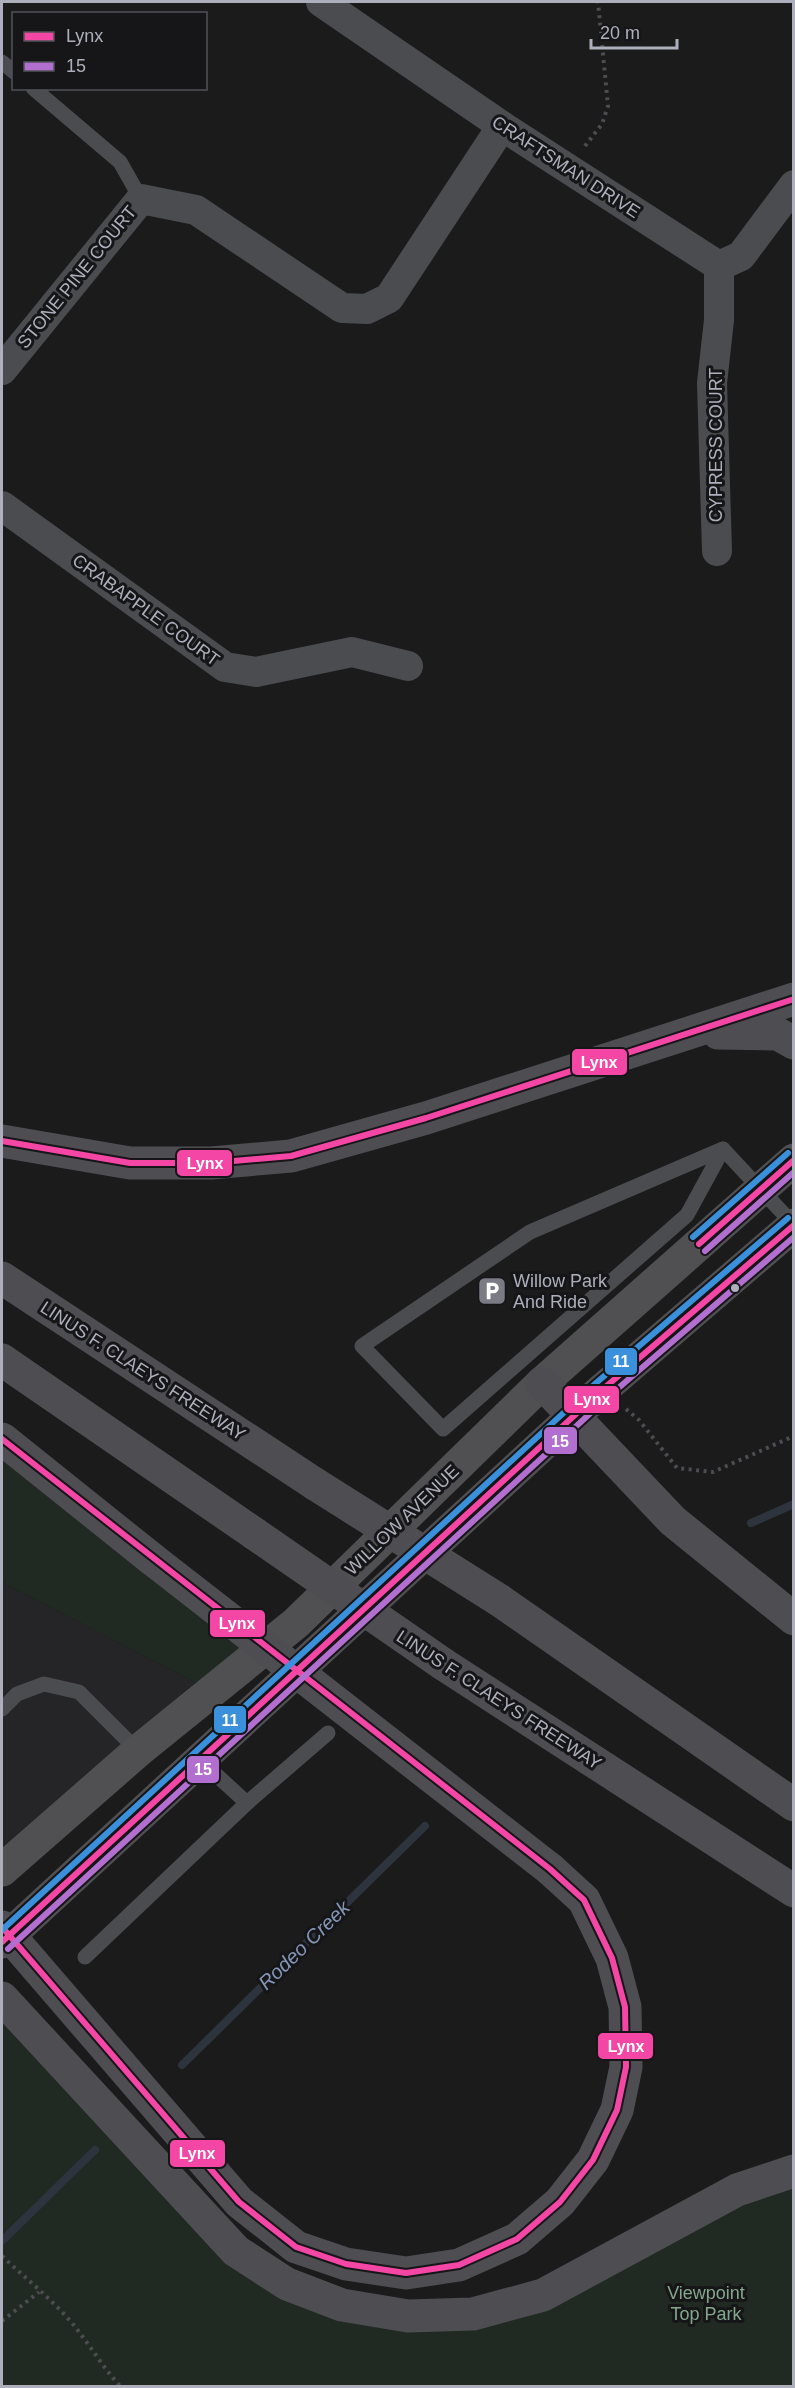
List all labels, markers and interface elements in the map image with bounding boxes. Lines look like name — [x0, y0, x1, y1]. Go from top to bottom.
legend — [12, 12, 207, 90]
scale bar — [591, 12, 676, 50]
text: 20 m — [600, 23, 640, 43]
text: Lynx — [66, 26, 103, 46]
text: 15 — [66, 56, 86, 76]
street label: CRAFTSMAN DRIVE — [488, 112, 644, 222]
street label: STONE PINE COURT — [13, 202, 141, 352]
street label: CYPRESS COURT — [706, 368, 726, 522]
street label: CRABAPPLE COURT — [69, 550, 223, 670]
line badge: Lynx — [571, 1048, 628, 1076]
text: Lynx — [581, 1054, 617, 1071]
line badge: Lynx — [176, 1149, 233, 1177]
text: Lynx — [187, 1155, 223, 1172]
place label: Willow Park And Ride — [513, 1271, 608, 1312]
parking icon: Willow Park And Ride — [476, 1275, 508, 1307]
unlabelled marker — [729, 1282, 741, 1294]
street label: LINUS F. CLAEYS FREEWAY — [37, 1297, 249, 1445]
line badge: 11 — [604, 1347, 638, 1376]
text: 11 — [613, 1353, 630, 1370]
line badge: Lynx — [563, 1385, 620, 1414]
text: Lynx — [574, 1391, 610, 1408]
line badge: 15 — [543, 1426, 578, 1455]
text: 15 — [551, 1433, 569, 1450]
street label: WILLOW AVENUE — [341, 1461, 463, 1579]
line badge: Lynx — [209, 1609, 266, 1638]
text: Lynx — [219, 1615, 255, 1632]
street label: LINUS F. CLAEYS FREEWAY — [393, 1626, 605, 1774]
line badge: 11 — [213, 1705, 247, 1734]
text: 11 — [222, 1712, 239, 1729]
line badge: 15 — [186, 1755, 220, 1784]
text: 15 — [194, 1761, 212, 1778]
water label: Rodeo Creek — [254, 1895, 355, 1994]
line badge: Lynx — [597, 2032, 654, 2060]
text: Lynx — [608, 2038, 644, 2055]
line badge: Lynx — [169, 2139, 226, 2168]
text: Lynx — [179, 2145, 215, 2162]
park label: Viewpoint Top Park — [667, 2283, 745, 2324]

